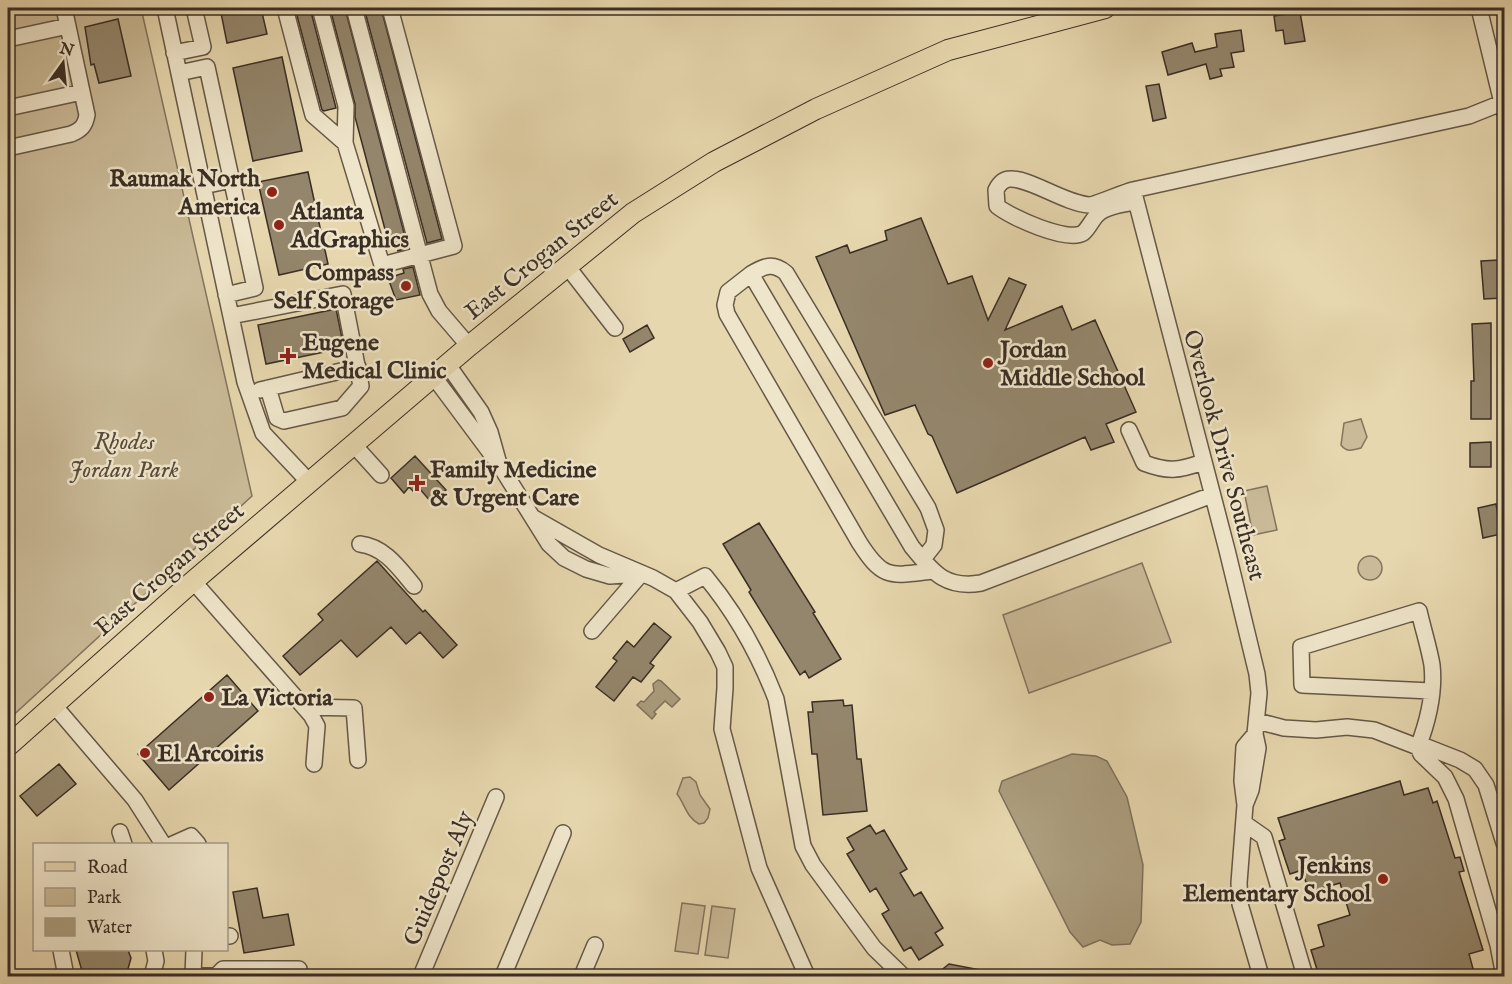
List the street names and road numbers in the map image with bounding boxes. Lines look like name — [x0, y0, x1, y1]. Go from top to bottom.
street label: East Crogan Street — [459, 185, 625, 328]
street label: Overlook Drive Southeast — [1175, 327, 1272, 584]
street label: East Crogan Street — [89, 497, 251, 644]
street label: Guidepost Aly — [397, 806, 482, 951]

